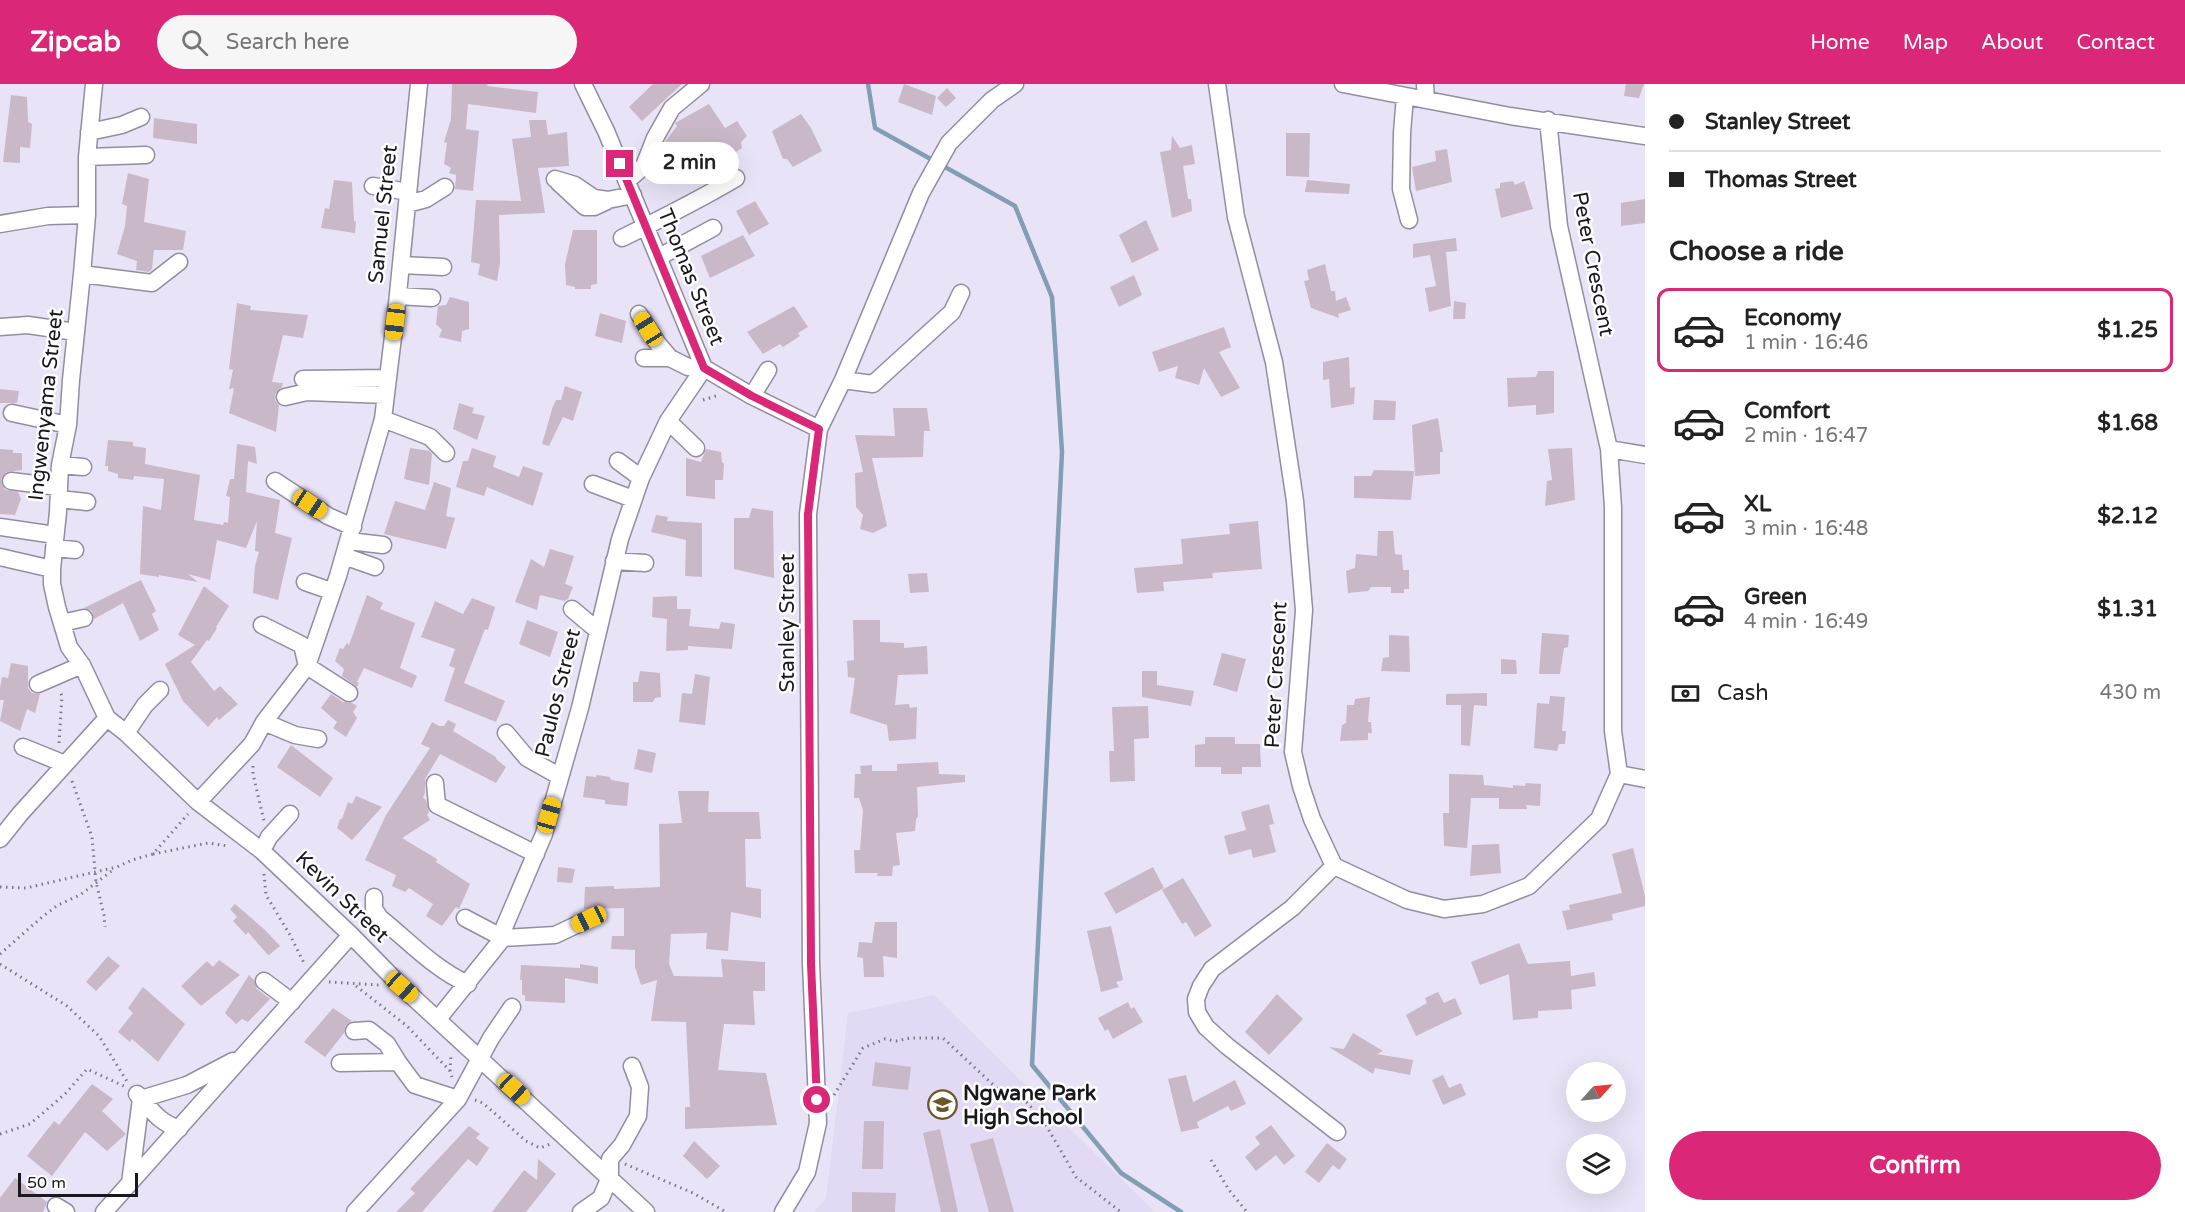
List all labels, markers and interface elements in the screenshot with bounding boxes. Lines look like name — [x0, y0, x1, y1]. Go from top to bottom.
search box — [157, 15, 577, 69]
text: Zipcab — [30, 25, 121, 59]
icon: search — [178, 26, 211, 59]
text: Search here — [226, 29, 350, 55]
text: Home — [1810, 30, 1870, 55]
text: Map — [1903, 30, 1948, 55]
text: About — [1981, 30, 2043, 55]
text: Contact — [2076, 30, 2155, 55]
text: Stanley Street — [1705, 109, 1850, 135]
street label: Samuel Street — [363, 143, 403, 285]
callout: 2 min — [641, 143, 740, 185]
route end — [606, 150, 633, 177]
text: 2 min — [663, 151, 716, 175]
text: Thomas Street — [1705, 167, 1857, 193]
street label: Peter Crescent — [1567, 190, 1619, 338]
street label: Thomas Street — [652, 205, 730, 349]
text: Choose a ride — [1669, 235, 1844, 268]
car — [384, 303, 406, 341]
icon: car — [1672, 303, 1726, 357]
text: Economy — [1744, 305, 1841, 331]
street label: Ingwenyama Street — [24, 308, 68, 502]
car — [631, 309, 665, 349]
text: $1.25 — [2097, 317, 2158, 343]
text: 1 min · 16:46 — [1744, 331, 1868, 355]
icon: car — [1672, 396, 1726, 450]
text: Comfort — [1744, 398, 1830, 424]
text: $1.68 — [2097, 410, 2158, 436]
text: 2 min · 16:47 — [1744, 424, 1868, 448]
car — [290, 487, 330, 521]
icon: car — [1672, 489, 1726, 543]
text: XL — [1744, 491, 1771, 517]
text: $2.12 — [2097, 503, 2158, 529]
text: 3 min · 16:48 — [1744, 517, 1868, 541]
street label: Stanley Street — [775, 554, 800, 692]
icon: car — [1672, 582, 1726, 636]
text: Green — [1744, 584, 1807, 610]
text: $1.31 — [2097, 596, 2158, 622]
street label: Peter Crescent — [1260, 601, 1292, 749]
text: 4 min · 16:49 — [1744, 610, 1868, 634]
street label: Paulos Street — [530, 626, 586, 760]
icon: cash — [1669, 677, 1702, 710]
text: Cash — [1717, 680, 1769, 706]
text: 430 m — [2100, 681, 2161, 705]
car — [535, 795, 563, 835]
street label: Kevin Street — [290, 846, 394, 948]
car — [569, 903, 609, 935]
car — [383, 968, 421, 1006]
north arrow — [1566, 1062, 1626, 1122]
map controls — [1566, 1062, 1626, 1194]
car — [495, 1070, 533, 1108]
place label: Ngwane Park High School — [963, 1081, 1097, 1130]
route start — [803, 1086, 830, 1113]
school or university icon: Ngwane Park High School — [926, 1089, 958, 1121]
button: Confirm — [1669, 1131, 2161, 1200]
button: layers — [1566, 1134, 1626, 1194]
scale bar — [18, 1170, 138, 1198]
text: 50 m — [27, 1173, 66, 1193]

